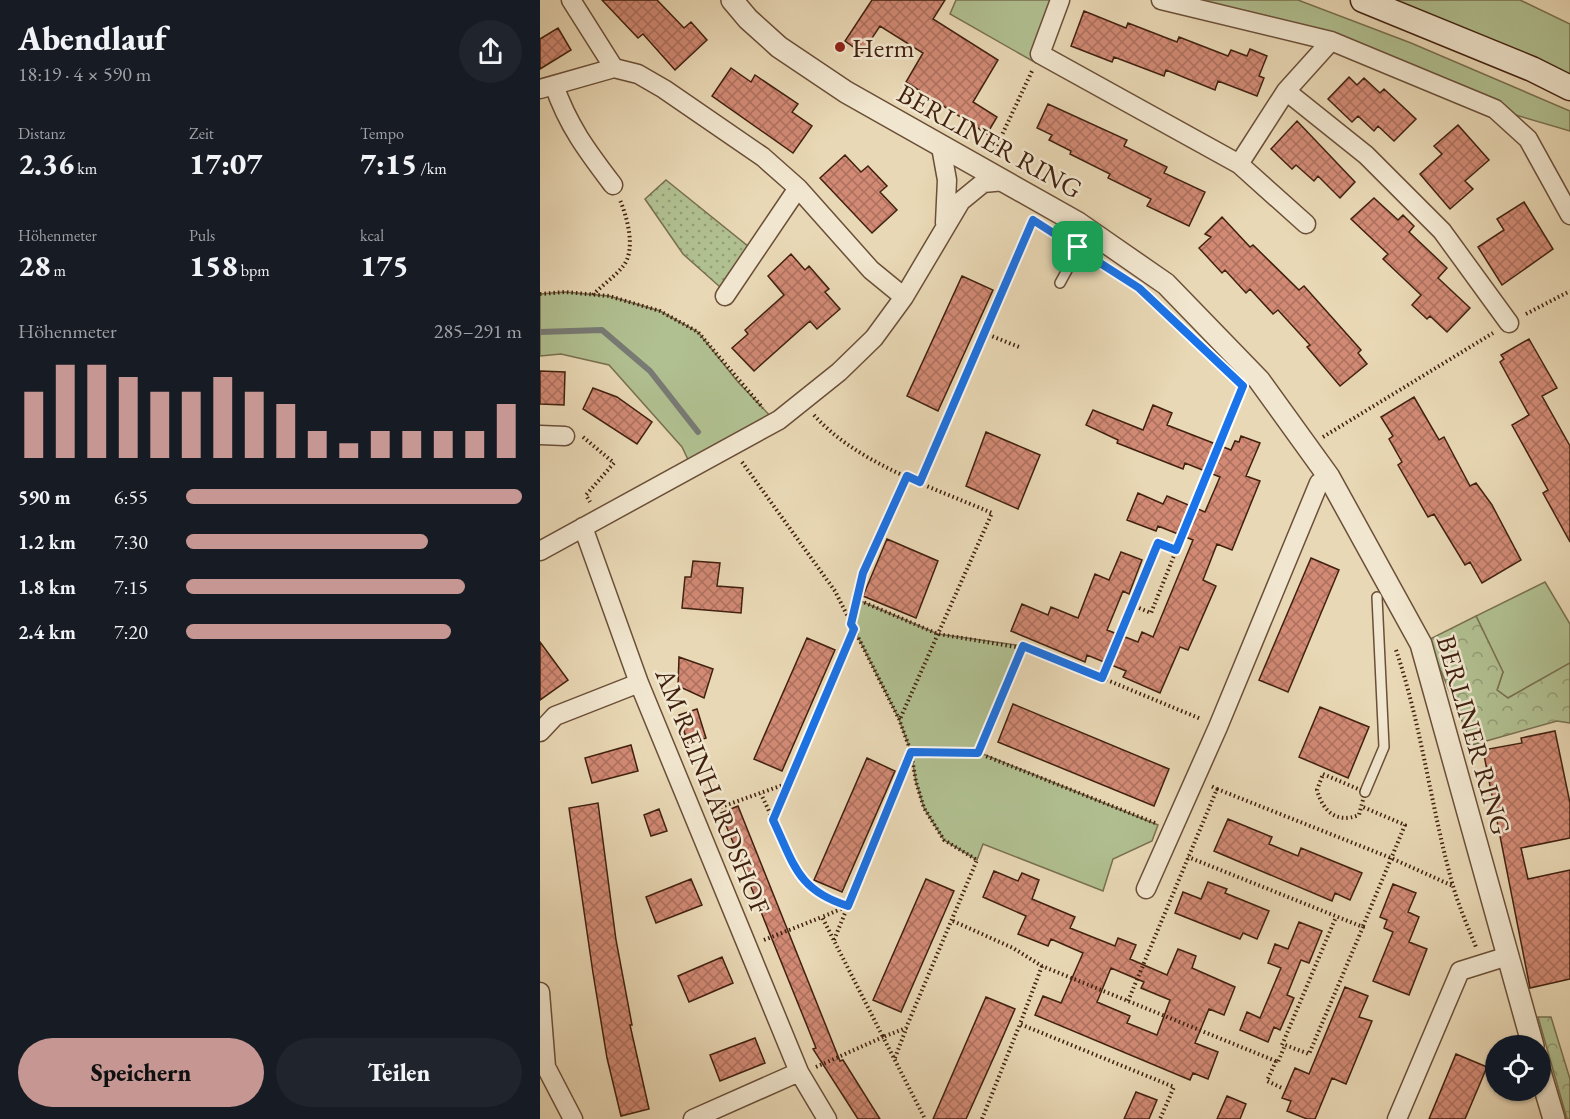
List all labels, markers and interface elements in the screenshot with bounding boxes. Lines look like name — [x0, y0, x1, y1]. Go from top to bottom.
text: Abendlauf — [18, 17, 167, 60]
button: share — [459, 20, 522, 83]
place label: Herm — [852, 30, 914, 65]
marker: Herm — [833, 40, 847, 54]
text: 18:19 · 4 × 590 m — [18, 61, 151, 87]
street label: BERLINER RING — [891, 76, 1089, 206]
text: Distanz — [18, 123, 65, 144]
text: Zeit — [189, 123, 214, 144]
text: Tempo — [360, 123, 404, 144]
text: 2.36 — [18, 144, 74, 183]
text: 17:07 — [189, 144, 262, 183]
text: 7:15 — [360, 144, 417, 183]
text: km — [74, 158, 97, 179]
text: /km — [417, 158, 447, 179]
pin — [1052, 221, 1103, 272]
text: Höhenmeter — [18, 225, 97, 246]
text: Puls — [189, 225, 215, 246]
text: kcal — [360, 225, 384, 246]
icon: arrive — [1061, 230, 1094, 263]
text: 28 — [18, 246, 50, 285]
text: 158 — [189, 246, 238, 285]
text: 175 — [360, 246, 409, 285]
text: m — [50, 260, 66, 281]
text: bpm — [238, 260, 270, 281]
text: Höhenmeter — [18, 318, 117, 344]
text: 285–291 m — [434, 318, 522, 344]
text: 590 m — [18, 484, 71, 510]
text: 6:55 — [114, 484, 148, 510]
text: 1.2 km — [18, 529, 76, 555]
text: 7:30 — [114, 529, 148, 555]
text: 1.8 km — [18, 574, 76, 600]
text: 7:15 — [114, 574, 148, 600]
text: 2.4 km — [18, 619, 76, 645]
text: 7:20 — [114, 619, 148, 645]
street label: BERLINER RING — [1429, 631, 1519, 839]
street label: AM REINHARDSHOF — [647, 662, 778, 919]
map controls — [1485, 1035, 1551, 1101]
button: locate — [1485, 1035, 1551, 1101]
button: Speichern — [18, 1038, 264, 1107]
button: Teilen — [276, 1038, 522, 1107]

